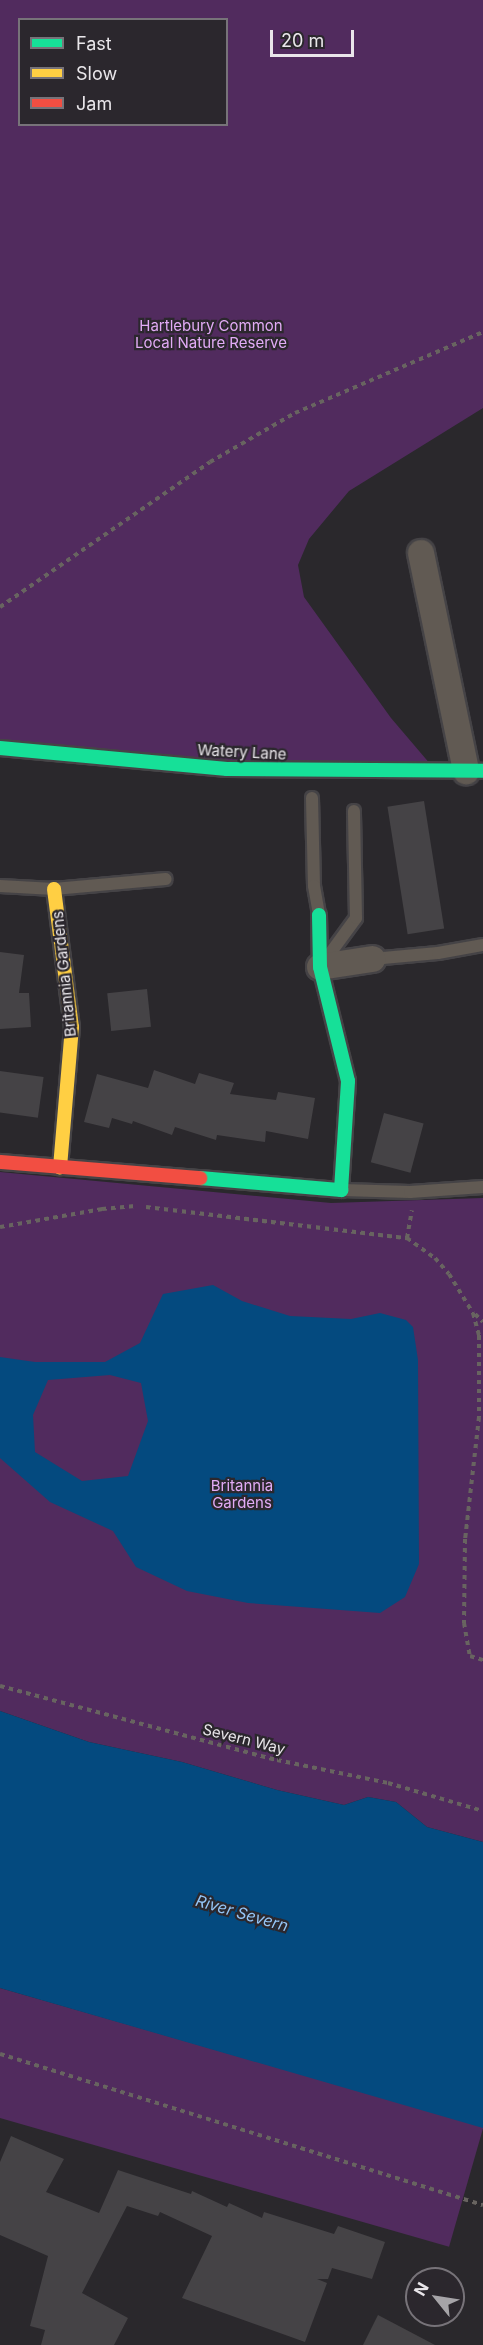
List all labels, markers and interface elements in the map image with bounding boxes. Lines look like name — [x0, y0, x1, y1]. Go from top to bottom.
legend — [18, 18, 228, 126]
scale bar — [273, 18, 357, 56]
text: 20 m — [281, 30, 324, 51]
text: Fast — [76, 33, 112, 54]
text: Slow — [76, 63, 117, 84]
text: Jam — [76, 93, 112, 114]
park label: Hartlebury Common Local Nature Reserve — [135, 316, 287, 351]
street label: Watery Lane — [197, 741, 287, 763]
street label: Britannia Gardens — [48, 910, 80, 1038]
park label: Britannia Gardens — [211, 1476, 273, 1511]
street label: Severn Way — [201, 1720, 287, 1758]
water label: River Severn — [194, 1891, 290, 1935]
north arrow — [405, 2267, 465, 2327]
text: N — [409, 2279, 433, 2299]

